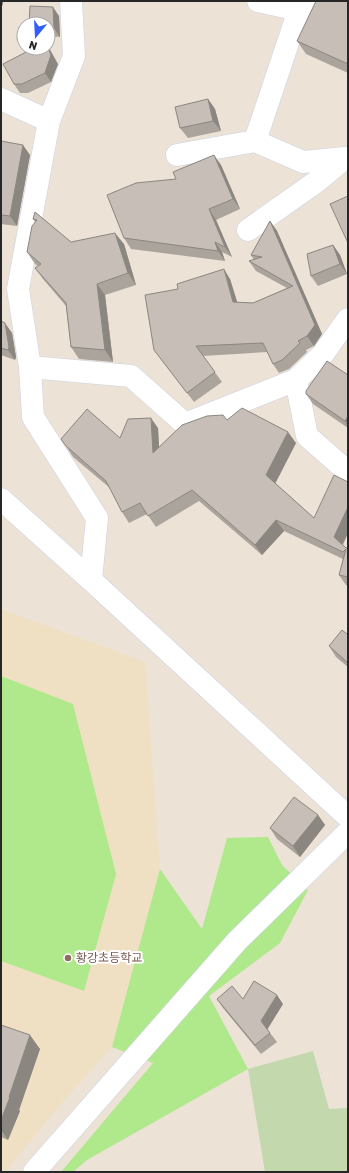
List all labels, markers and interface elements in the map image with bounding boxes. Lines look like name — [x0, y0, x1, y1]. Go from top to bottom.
north arrow — [16, 16, 56, 56]
text: N — [27, 38, 39, 52]
place label: 황강초등학교 — [76, 951, 142, 965]
marker: 황강초등학교 — [63, 953, 73, 963]

